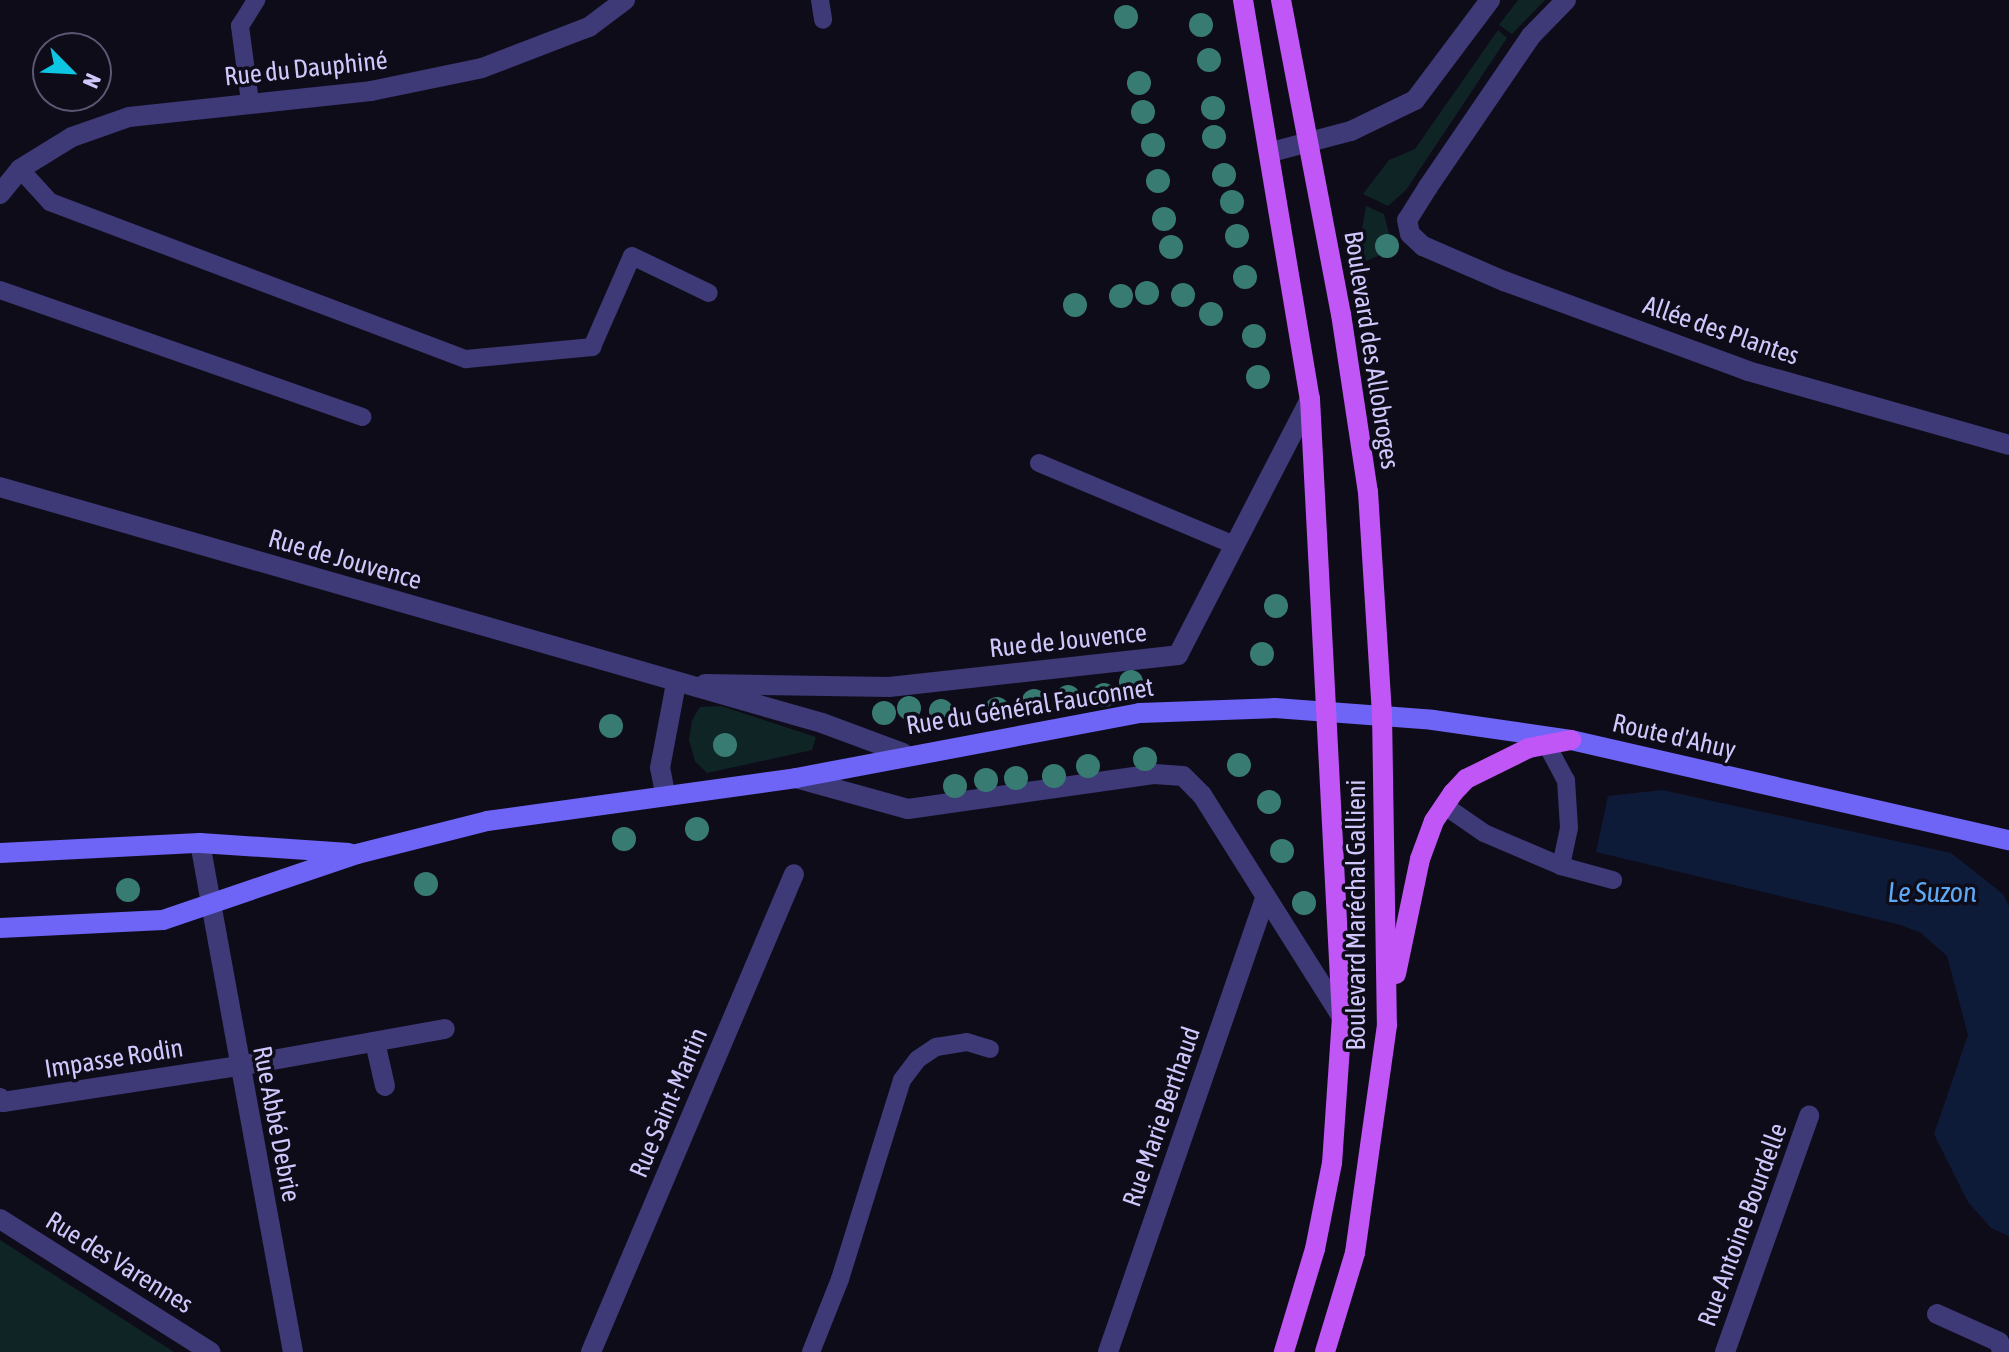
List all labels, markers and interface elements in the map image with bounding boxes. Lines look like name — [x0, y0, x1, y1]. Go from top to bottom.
north arrow — [32, 32, 112, 112]
street label: Rue du Dauphiné — [223, 45, 389, 93]
text: N — [78, 70, 107, 92]
street label: Boulevard des Allobroges — [1337, 229, 1405, 471]
street label: Allée des Plantes — [1639, 290, 1803, 372]
street label: Rue de Jouvence — [265, 523, 425, 597]
street label: Rue de Jouvence — [988, 617, 1148, 665]
street label: Rue du Général Fauconnet — [904, 672, 1156, 742]
street label: Route d'Ahuy — [1609, 708, 1739, 766]
street label: Boulevard Maréchal Gallieni — [1341, 779, 1373, 1051]
water label: Le Suzon — [1887, 875, 1977, 909]
street label: Rue Saint-Martin — [623, 1023, 715, 1183]
street label: Rue Marie Berthaud — [1117, 1023, 1207, 1211]
street label: Impasse Rodin — [43, 1033, 185, 1085]
street label: Rue Abbé Debrie — [246, 1044, 306, 1204]
street label: Rue Antoine Bourdelle — [1692, 1119, 1794, 1331]
street label: Rue des Varennes — [40, 1205, 198, 1321]

